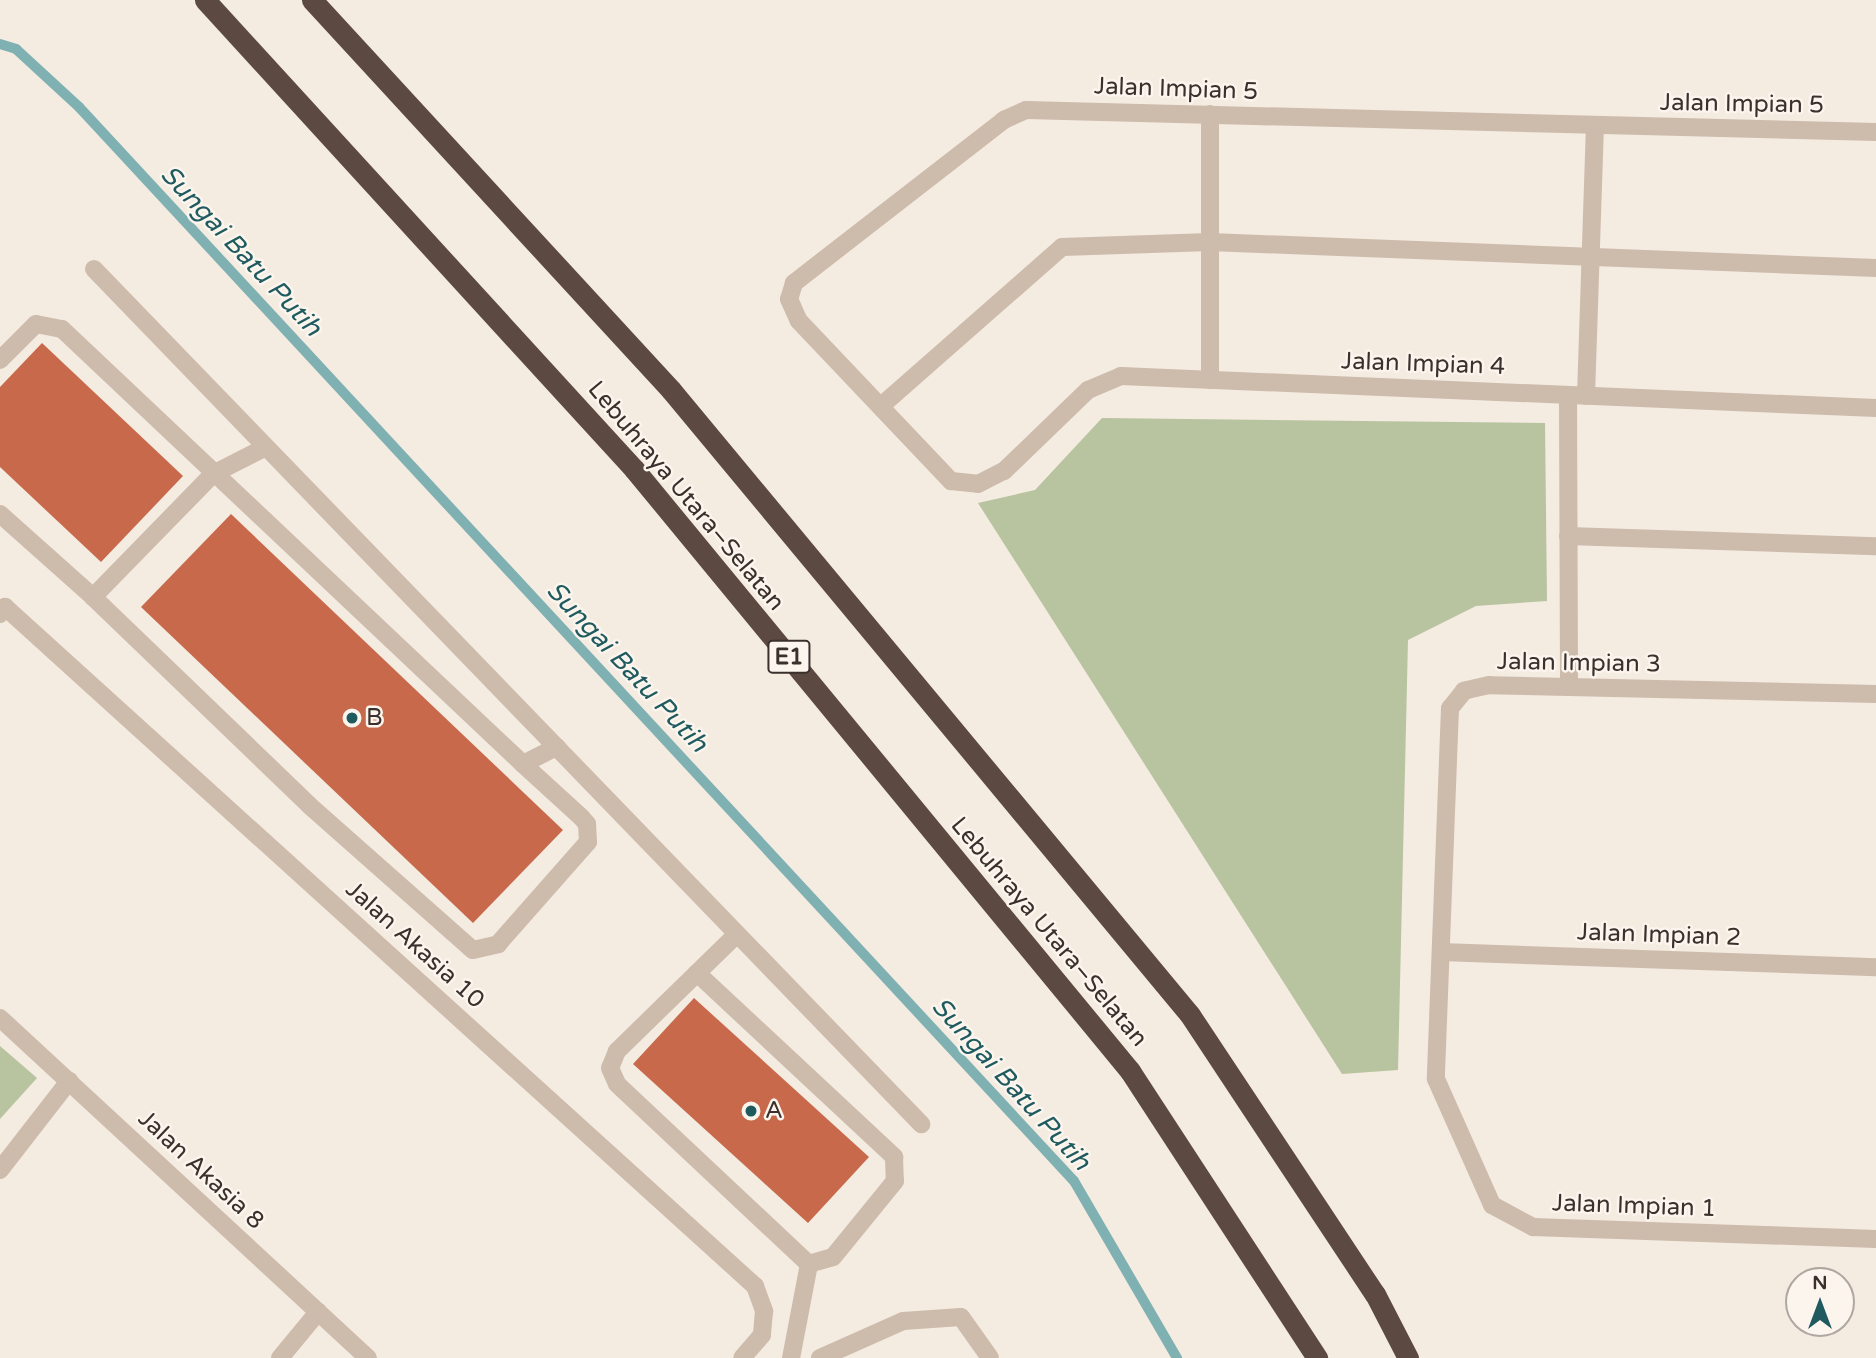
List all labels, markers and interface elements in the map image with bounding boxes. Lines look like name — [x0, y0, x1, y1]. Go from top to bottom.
street label: Jalan Impian 5 — [1093, 72, 1259, 106]
street label: Jalan Impian 5 — [1660, 88, 1824, 120]
water label: Sungai Batu Putih — [154, 159, 328, 343]
street label: Jalan Impian 4 — [1340, 347, 1506, 381]
street label: Lebuhraya Utara–Selatan — [582, 375, 790, 617]
water label: Sungai Batu Putih — [540, 575, 714, 759]
road number: E1 — [766, 638, 812, 677]
street label: Jalan Impian 3 — [1497, 647, 1661, 679]
place label: B — [366, 704, 383, 732]
marker: B — [344, 710, 360, 726]
street label: Lebuhraya Utara–Selatan — [945, 811, 1153, 1053]
street label: Jalan Akasia 10 — [340, 875, 490, 1015]
street label: Jalan Impian 2 — [1576, 918, 1742, 952]
water label: Sungai Batu Putih — [925, 991, 1097, 1177]
place label: A — [765, 1097, 783, 1125]
marker: A — [743, 1103, 759, 1119]
street label: Jalan Akasia 8 — [132, 1104, 270, 1236]
street label: Jalan Impian 1 — [1551, 1189, 1717, 1223]
north arrow — [1785, 1267, 1855, 1337]
text: N — [1812, 1272, 1828, 1294]

